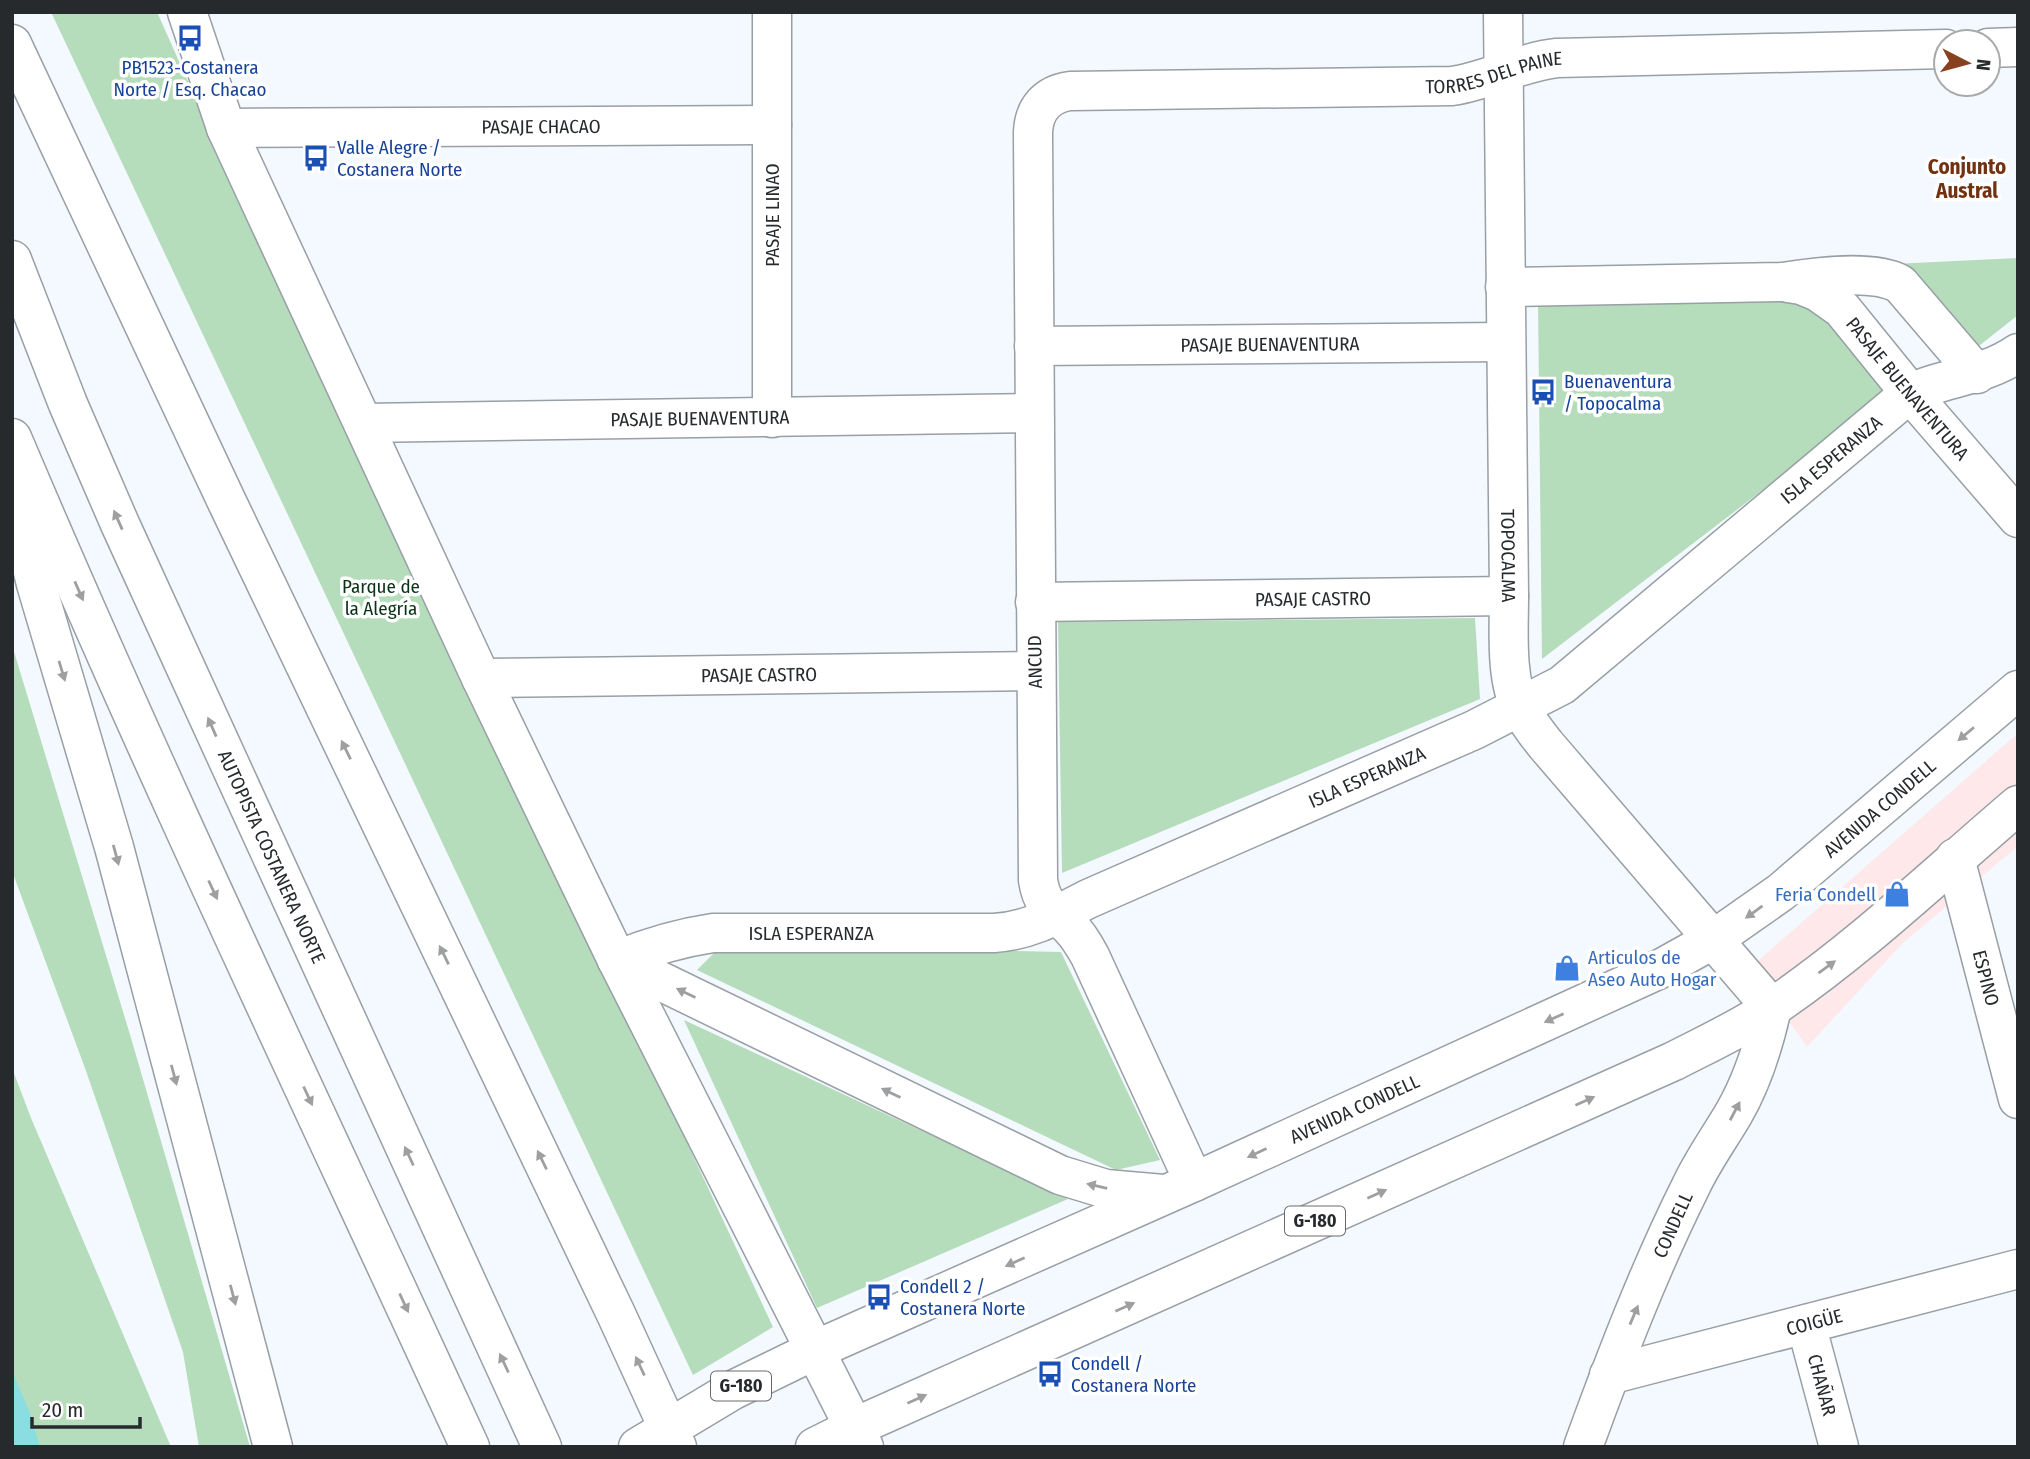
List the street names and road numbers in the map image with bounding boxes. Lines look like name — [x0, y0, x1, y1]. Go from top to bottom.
street label: TORRES DEL PAINE — [1425, 46, 1562, 98]
street label: PASAJE CHACAO — [481, 114, 601, 138]
street label: PASAJE LINAO — [761, 163, 784, 267]
street label: PASAJE BUENAVENTURA — [1842, 312, 1974, 464]
street label: PASAJE BUENAVENTURA — [1180, 332, 1360, 356]
street label: PASAJE BUENAVENTURA — [610, 405, 790, 431]
street label: ISLA ESPERANZA — [1776, 410, 1886, 508]
street label: TOPOCALMA — [1497, 509, 1521, 603]
street label: PASAJE CASTRO — [1255, 586, 1371, 611]
street label: ANCUD — [1023, 635, 1047, 689]
street label: PASAJE CASTRO — [701, 662, 817, 687]
street label: ISLA ESPERANZA — [1305, 741, 1429, 813]
street label: AUTOPISTA COSTANERA NORTE — [213, 746, 331, 967]
street label: AVENIDA CONDELL — [1819, 754, 1941, 862]
street label: ISLA ESPERANZA — [748, 922, 874, 945]
street label: ESPINO — [1968, 948, 2005, 1008]
street label: AVENIDA CONDELL — [1286, 1069, 1423, 1148]
street label: CONDELL — [1648, 1188, 1698, 1261]
road number: G-180 — [1285, 1206, 1345, 1236]
street label: COIGÜE — [1784, 1303, 1845, 1340]
street label: CHAÑAR — [1803, 1351, 1842, 1418]
road number: G-180 — [711, 1372, 771, 1400]

